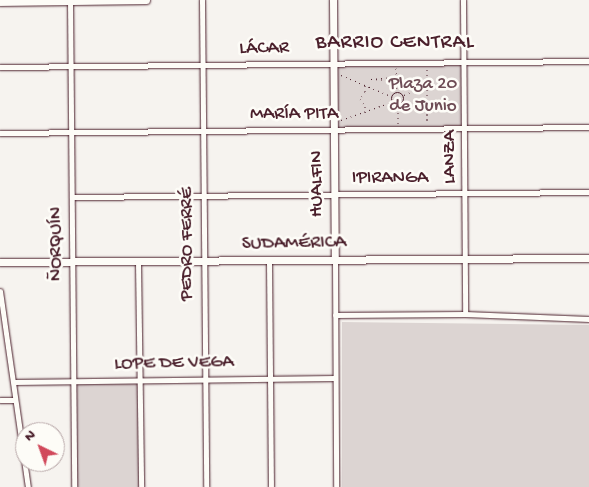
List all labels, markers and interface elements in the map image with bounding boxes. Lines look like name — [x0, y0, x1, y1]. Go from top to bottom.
district label: BARRIO CENTRAL — [314, 31, 476, 57]
street label: LÁCAR — [239, 37, 289, 61]
park label: Plaza 20 de Junio — [389, 74, 457, 118]
street label: MARÍA PITA — [250, 104, 338, 126]
street label: LANZA — [440, 130, 462, 184]
street label: HUALFIN — [307, 151, 329, 217]
street label: IPIRANGA — [352, 168, 428, 190]
street label: PEDRO FERRÉ — [177, 187, 199, 301]
street label: ÑORQUÍN — [46, 207, 68, 281]
street label: SUDAMÉRICA — [242, 232, 346, 256]
street label: LOPE DE VEGA — [114, 352, 234, 376]
north arrow — [15, 422, 65, 472]
text: N — [21, 427, 39, 446]

